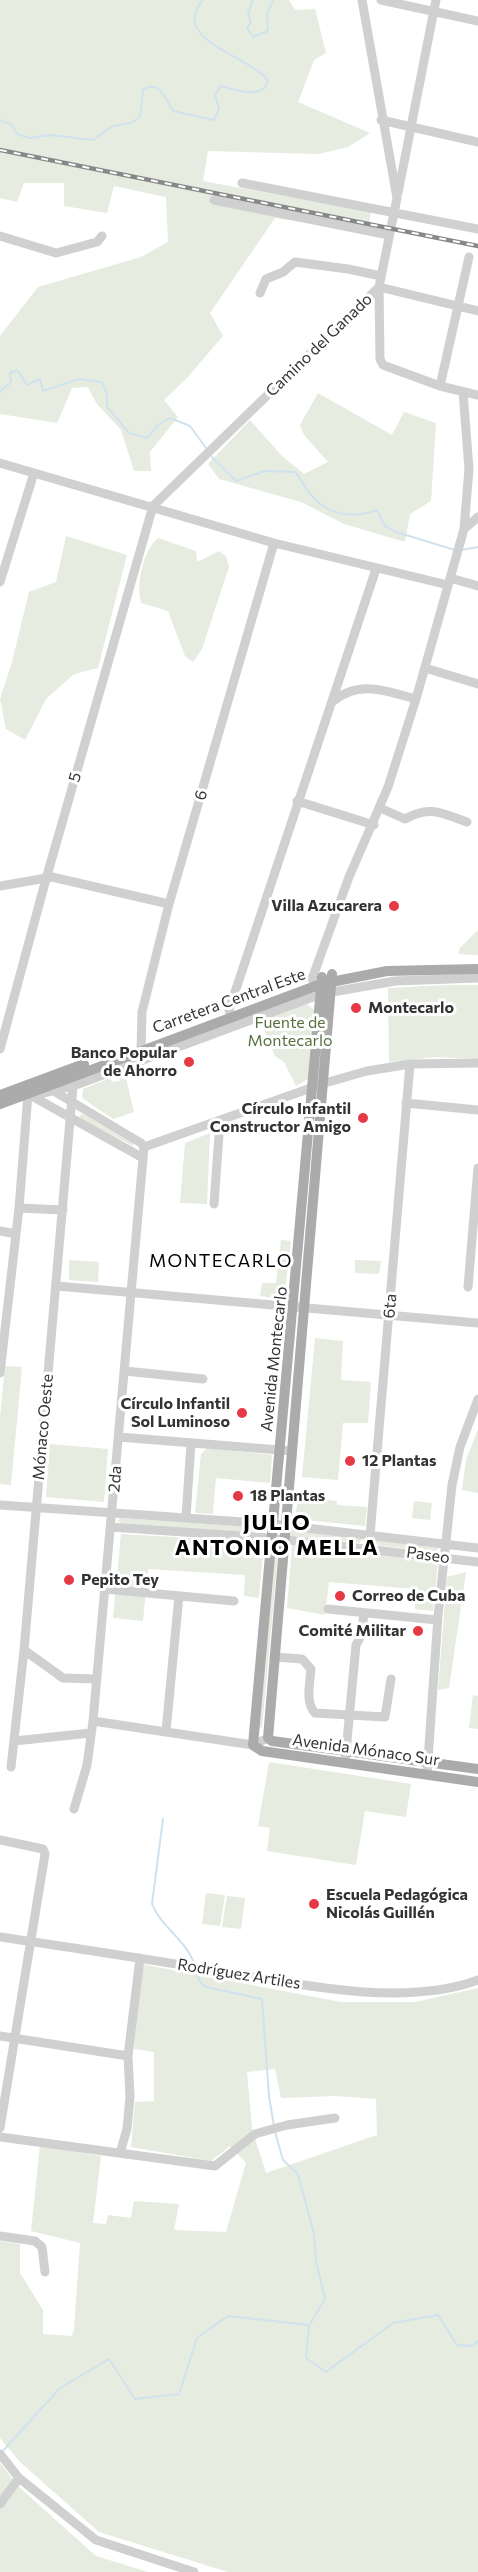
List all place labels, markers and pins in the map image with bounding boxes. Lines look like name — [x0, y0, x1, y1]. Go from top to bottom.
place label: Villa Azucarera — [271, 896, 382, 916]
marker: Villa Azucarera — [387, 899, 401, 913]
place label: Montecarlo — [368, 998, 454, 1018]
marker: Montecarlo — [349, 1001, 363, 1015]
place label: Banco Popular de Ahorro — [71, 1043, 177, 1081]
marker: Banco Popular de Ahorro — [182, 1055, 196, 1069]
place label: Círculo Infantil Constructor Amigo — [210, 1099, 351, 1137]
marker: Círculo Infantil Constructor Amigo — [356, 1111, 370, 1125]
place label: Círculo Infantil Sol Luminoso — [120, 1394, 230, 1432]
marker: Círculo Infantil Sol Luminoso — [235, 1406, 249, 1420]
place label: 12 Plantas — [362, 1451, 436, 1471]
marker: 12 Plantas — [343, 1454, 357, 1468]
place label: 18 Plantas — [250, 1486, 325, 1506]
marker: 18 Plantas — [231, 1489, 245, 1503]
place label: Pepito Tey — [81, 1570, 159, 1590]
marker: Pepito Tey — [62, 1573, 76, 1587]
place label: Correo de Cuba — [352, 1586, 465, 1606]
marker: Correo de Cuba — [333, 1589, 347, 1603]
place label: Comité Militar — [298, 1621, 406, 1641]
marker: Comité Militar — [411, 1624, 425, 1638]
place label: Escuela Pedagógica Nicolás Guillén — [326, 1885, 468, 1923]
marker: Escuela Pedagógica Nicolás Guillén — [307, 1897, 321, 1911]

